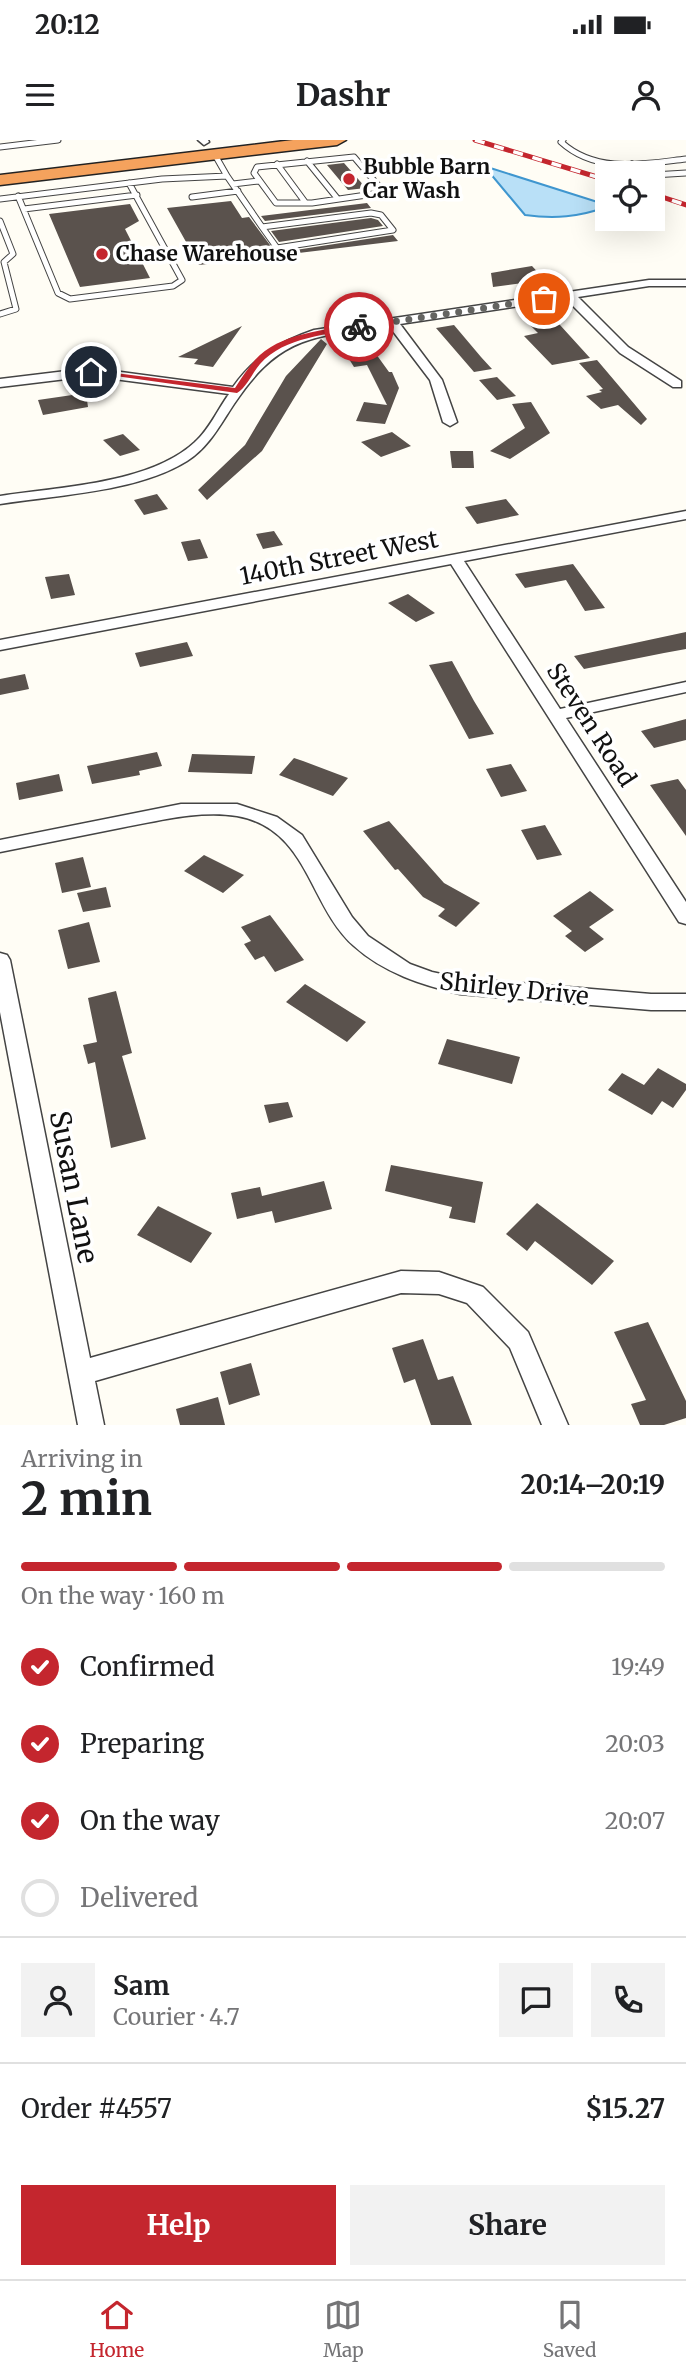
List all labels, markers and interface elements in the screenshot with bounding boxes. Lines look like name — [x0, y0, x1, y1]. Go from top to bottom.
text: 20:12 — [35, 8, 100, 41]
text: Dashr — [296, 75, 390, 115]
icon: menu — [21, 76, 59, 114]
icon: person — [627, 76, 665, 114]
place label: Bubble Barn Car Wash — [363, 153, 490, 204]
map controls — [595, 161, 665, 231]
button: locate — [595, 161, 665, 231]
marker: Bubble Barn Car Wash — [341, 171, 357, 187]
place label: Chase Warehouse — [116, 240, 298, 267]
marker: Chase Warehouse — [94, 246, 110, 262]
pin — [514, 269, 574, 329]
icon: bag — [525, 280, 563, 318]
courier — [324, 292, 394, 362]
icon: bike — [340, 308, 378, 346]
pin — [61, 342, 121, 402]
icon: home — [72, 353, 110, 391]
street label: 140th Street West — [237, 523, 441, 592]
street label: Steven Road — [540, 657, 643, 792]
street label: Shirley Drive — [438, 965, 590, 1012]
street label: Susan Lane — [42, 1108, 106, 1266]
text: Arriving in — [21, 1444, 143, 1473]
text: 20:14–20:19 — [521, 1468, 665, 1501]
text: 2 min — [21, 1470, 152, 1528]
text: On the way · 160 m — [21, 1581, 225, 1610]
icon: check — [21, 1648, 59, 1686]
text: Confirmed — [80, 1650, 215, 1683]
text: 19:49 — [611, 1652, 665, 1681]
icon: check — [21, 1725, 59, 1763]
text: Preparing — [80, 1727, 204, 1760]
text: 20:03 — [605, 1729, 665, 1758]
icon: check — [21, 1802, 59, 1840]
text: On the way — [80, 1804, 220, 1837]
text: 20:07 — [605, 1806, 665, 1835]
text: Delivered — [80, 1881, 199, 1914]
button: person — [21, 1963, 95, 2037]
button: chat — [499, 1963, 573, 2037]
button: phone — [591, 1963, 665, 2037]
text: Sam — [113, 1969, 170, 2002]
text: Courier · 4.7 — [113, 2002, 240, 2031]
text: Order #4557 — [21, 2092, 172, 2125]
text: $15.27 — [585, 2092, 665, 2125]
button: Help — [21, 2185, 336, 2265]
button: Share — [350, 2185, 665, 2265]
tab: Home — [89, 2296, 144, 2362]
tab: Map — [323, 2296, 364, 2362]
tab: Saved — [543, 2296, 597, 2362]

